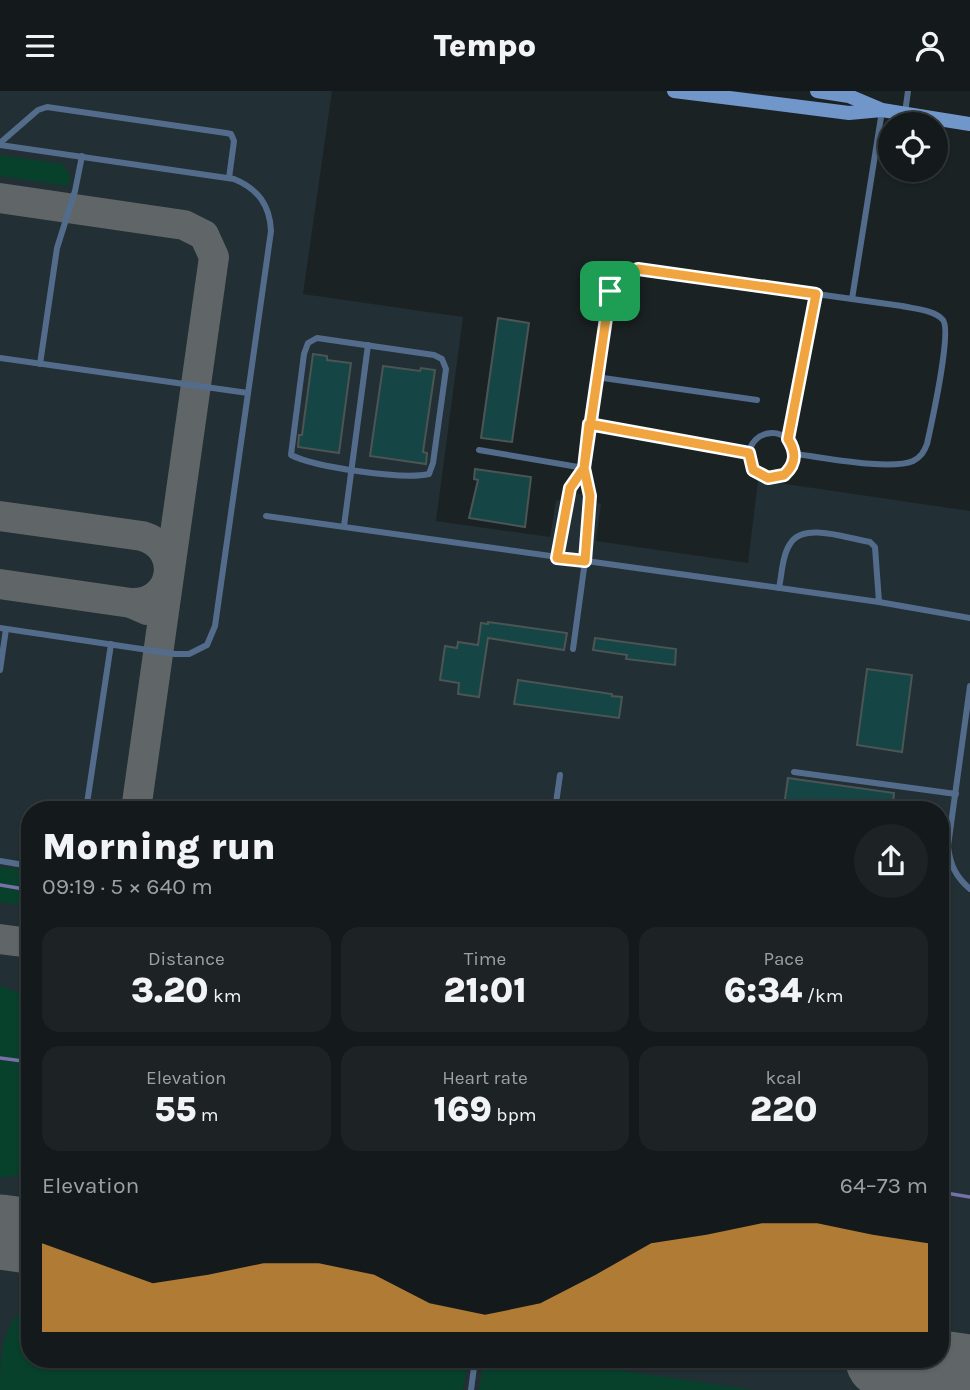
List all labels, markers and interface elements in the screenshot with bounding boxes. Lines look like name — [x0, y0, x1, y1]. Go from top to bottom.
icon: menu — [21, 27, 59, 65]
text: Tempo — [434, 27, 536, 64]
icon: person — [911, 27, 949, 65]
map controls — [878, 112, 948, 182]
button: locate — [878, 112, 948, 182]
pin — [580, 261, 640, 321]
icon: arrive — [591, 272, 629, 310]
text: Morning run — [42, 824, 276, 869]
button: share — [854, 824, 928, 898]
text: 09:19 · 5 × 640 m — [42, 873, 213, 900]
text: Distance — [148, 948, 225, 970]
text: Time — [464, 948, 506, 970]
text: Pace — [763, 948, 804, 970]
text: 3.20 — [131, 970, 209, 1011]
text: 21:01 — [443, 970, 527, 1011]
text: 6:34 — [724, 970, 802, 1011]
text: km — [209, 985, 242, 1007]
text: /km — [802, 985, 844, 1007]
text: Elevation — [146, 1067, 227, 1089]
text: Heart rate — [442, 1067, 528, 1089]
text: kcal — [766, 1067, 802, 1089]
text: 55 — [154, 1089, 196, 1130]
text: 169 — [433, 1089, 492, 1130]
text: 220 — [750, 1089, 818, 1130]
text: m — [196, 1104, 219, 1126]
text: bpm — [492, 1104, 537, 1126]
text: Elevation — [42, 1172, 139, 1199]
text: 64–73 m — [840, 1172, 928, 1199]

